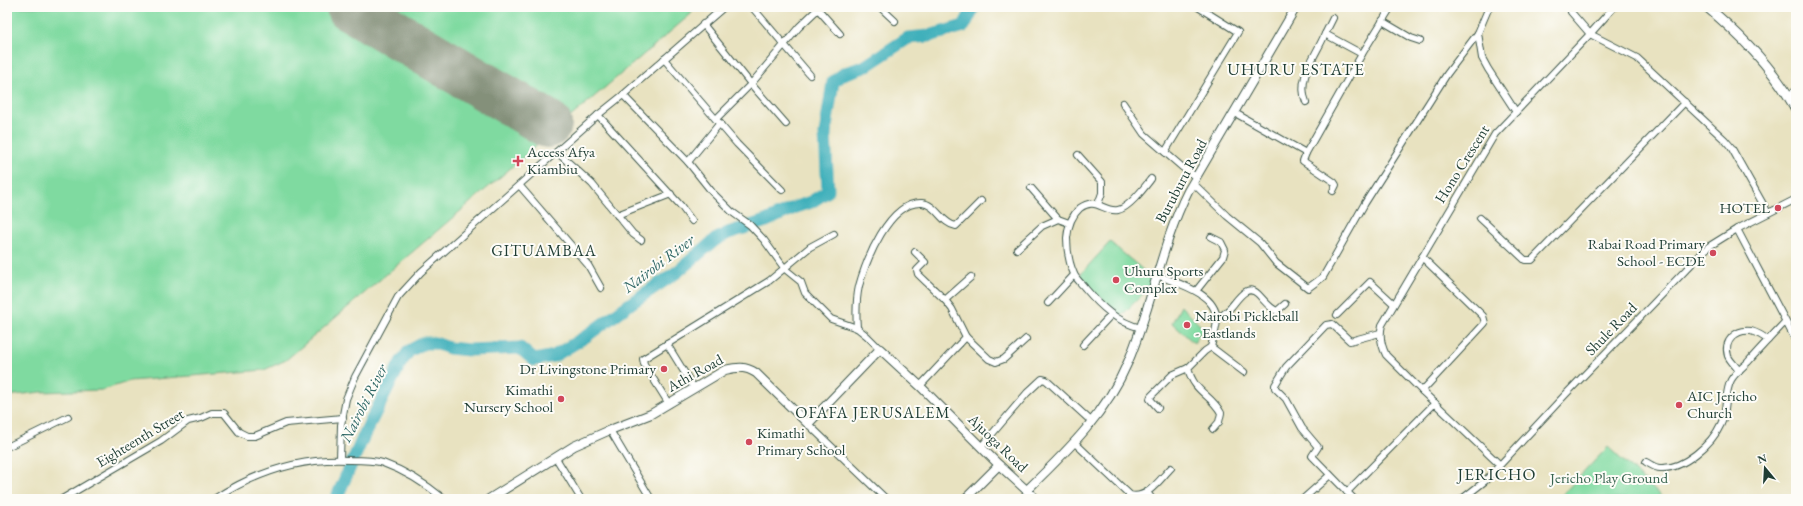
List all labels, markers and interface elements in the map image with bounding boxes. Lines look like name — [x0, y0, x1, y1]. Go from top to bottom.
district label: UHURU ESTATE — [1227, 58, 1365, 80]
street label: Hono Crescent — [1430, 121, 1493, 206]
street label: Buruburu Road — [1150, 135, 1211, 226]
place label: Access Afya Kiambiu — [526, 142, 595, 178]
marker: Access Afya Kiambiu — [512, 155, 524, 167]
place label: HOTEL — [1719, 198, 1770, 217]
marker: HOTEL — [1773, 203, 1783, 213]
water label: Nairobi River — [617, 229, 699, 298]
place label: Rabai Road Primary School - ECDE — [1588, 234, 1706, 270]
district label: GITUAMBAA — [491, 240, 597, 261]
marker: Rabai Road Primary School - ECDE — [1708, 248, 1718, 258]
place label: Uhuru Sports Complex — [1124, 261, 1204, 297]
marker: Uhuru Sports Complex — [1111, 275, 1121, 285]
street label: Shule Road — [1581, 298, 1641, 359]
place label: Nairobi Pickleball - Eastlands — [1195, 306, 1299, 342]
marker: Nairobi Pickleball - Eastlands — [1182, 320, 1192, 330]
street label: Athi Road — [663, 349, 726, 396]
place label: Dr Livingstone Primary — [520, 359, 656, 378]
water label: Nairobi River — [334, 360, 393, 447]
marker: Dr Livingstone Primary — [659, 364, 669, 374]
place label: Kimathi Nursery School — [464, 380, 553, 416]
place label: AIC Jericho Church — [1686, 386, 1757, 422]
marker: Kimathi Nursery School — [556, 394, 566, 404]
marker: AIC Jericho Church — [1674, 400, 1684, 410]
district label: OFAFA JERUSALEM — [795, 402, 951, 423]
street label: Eighteenth Street — [92, 404, 187, 471]
street label: Ajuoga Road — [964, 409, 1033, 476]
place label: Kimathi Primary School — [757, 423, 846, 459]
marker: Kimathi Primary School — [744, 437, 754, 447]
north arrow — [1745, 448, 1785, 488]
text: N — [1756, 450, 1768, 467]
district label: JERICHO — [1455, 463, 1537, 485]
park label: Jericho Play Ground — [1548, 468, 1668, 487]

